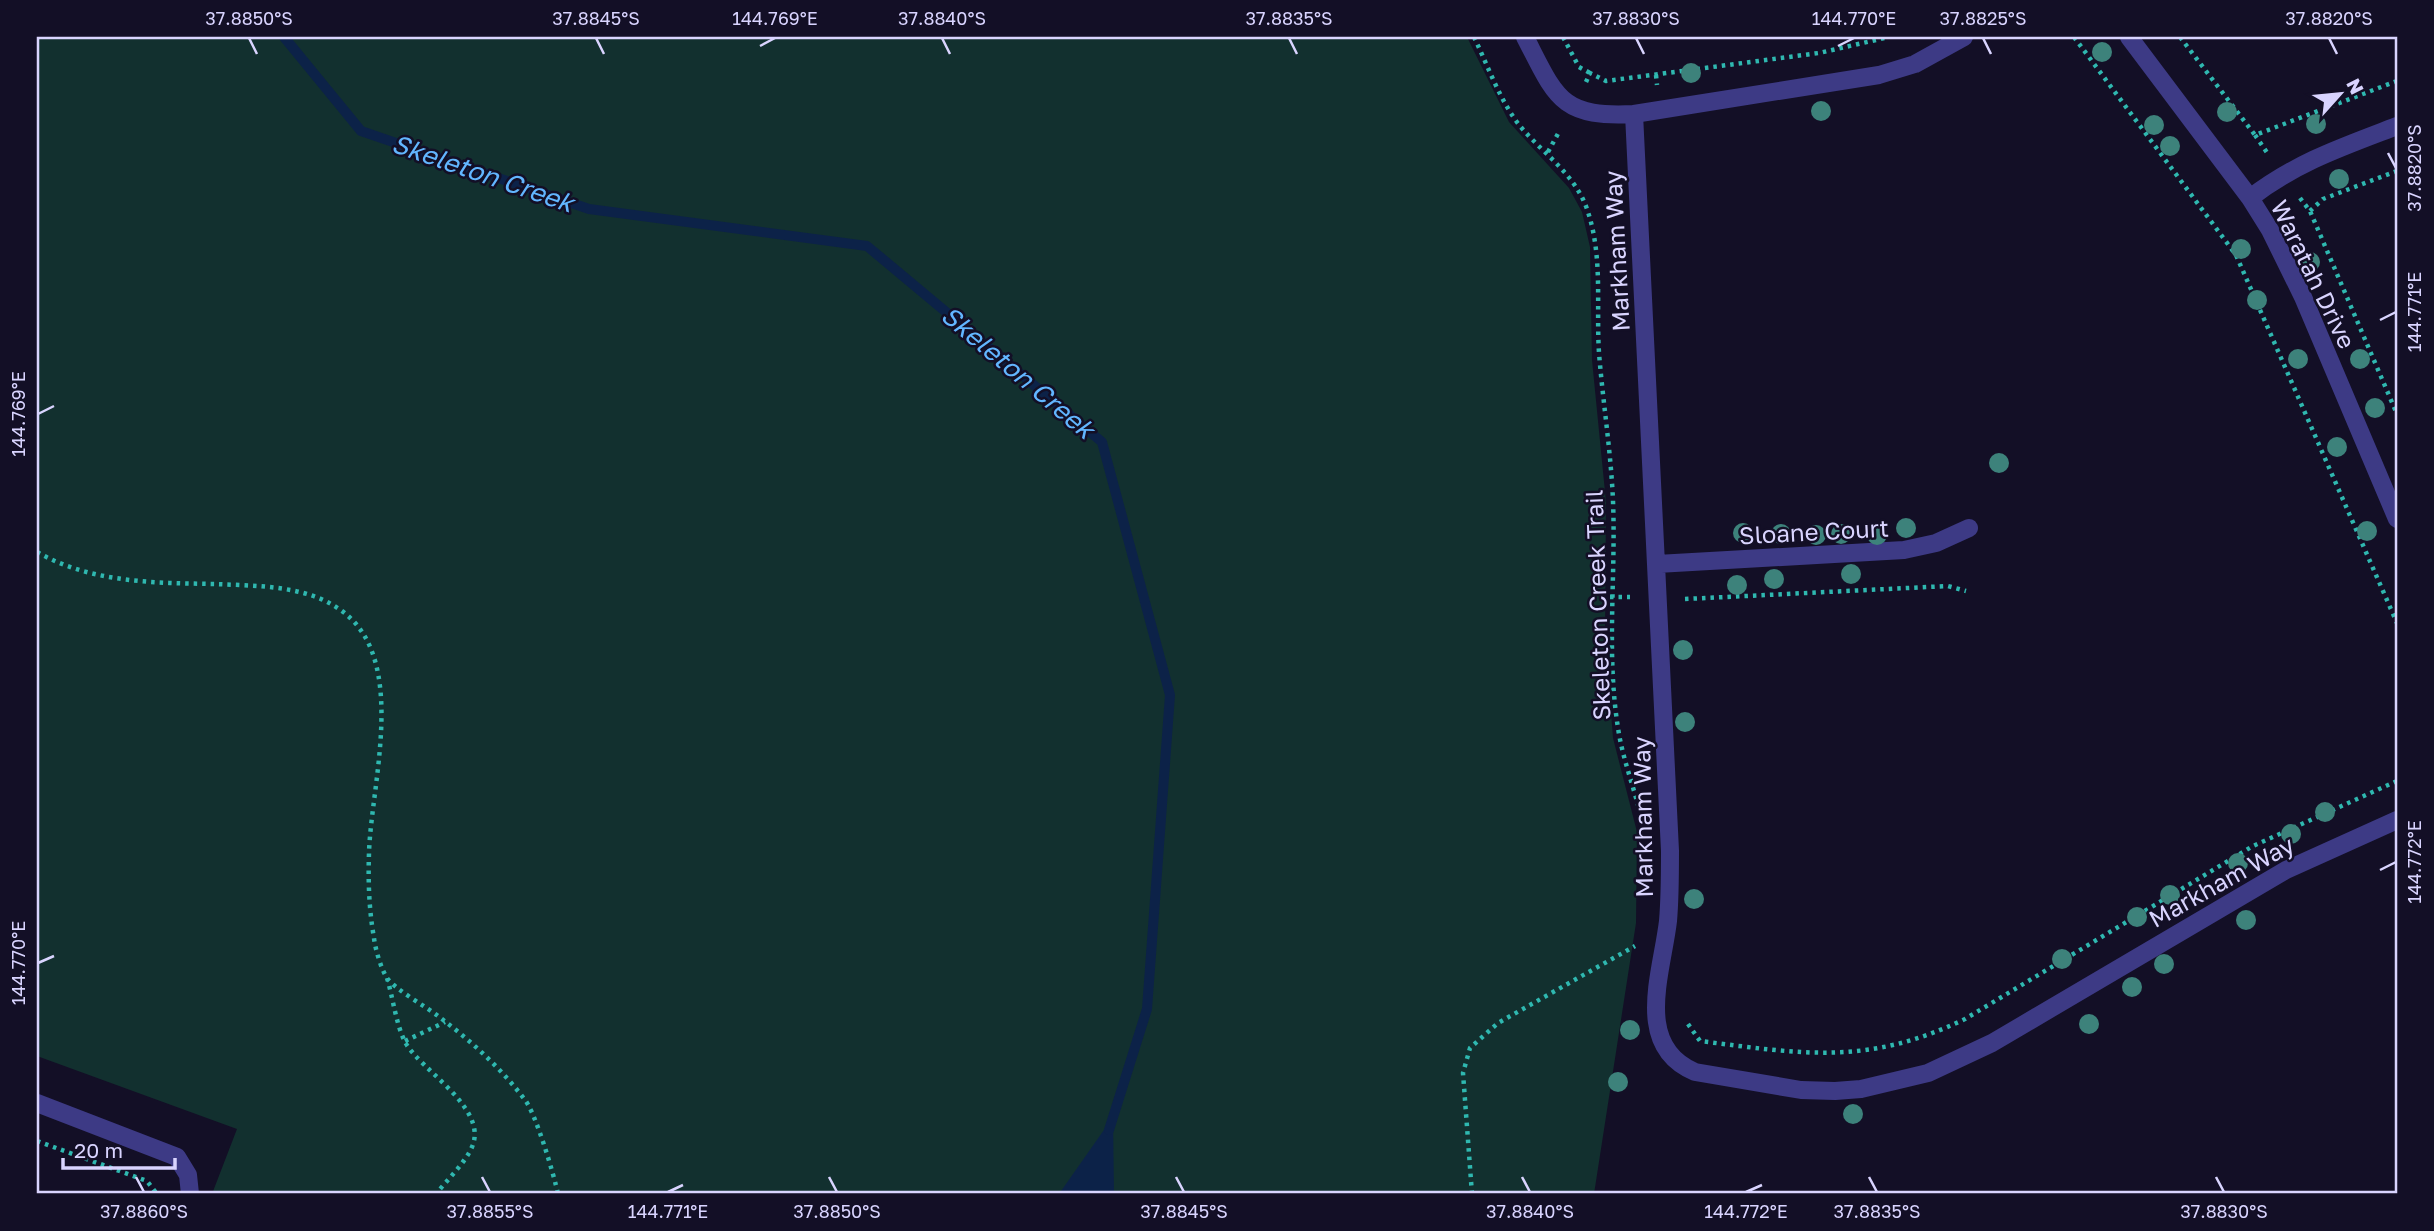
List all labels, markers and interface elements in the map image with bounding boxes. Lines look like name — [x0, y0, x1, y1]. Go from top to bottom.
text: 37.8850°S — [205, 7, 293, 29]
text: 37.8845°S — [552, 7, 640, 29]
text: 144.769°E — [732, 7, 818, 29]
text: 37.8840°S — [898, 7, 986, 29]
text: 37.8835°S — [1246, 7, 1332, 29]
text: 37.8830°S — [1592, 7, 1680, 29]
text: 144.770°E — [1812, 7, 1896, 29]
text: 37.8825°S — [1940, 7, 2026, 29]
text: 37.8820°S — [2285, 7, 2373, 29]
north arrow — [2304, 60, 2374, 130]
text: N — [2342, 74, 2369, 98]
text: 37.8820°S — [2403, 124, 2425, 212]
water label: Skeleton Creek — [388, 127, 580, 219]
street label: Markham Way — [1597, 170, 1635, 332]
street label: Waratah Drive — [2266, 195, 2362, 353]
text: 144.771°E — [2403, 272, 2425, 352]
water label: Skeleton Creek — [935, 299, 1102, 446]
text: 144.769°E — [7, 371, 29, 457]
street label: Skeleton Creek Trail — [1578, 489, 1616, 721]
street label: Sloane Court — [1738, 513, 1890, 549]
street label: Markham Way — [1626, 736, 1658, 898]
text: 144.772°E — [2403, 820, 2425, 904]
street label: Markham Way — [2143, 829, 2299, 933]
text: 144.770°E — [7, 921, 29, 1005]
scale bar — [63, 1126, 175, 1170]
text: 20 m — [74, 1137, 123, 1163]
text: 37.8860°S — [100, 1200, 188, 1222]
text: 37.8855°S — [447, 1200, 533, 1222]
text: 144.771°E — [628, 1200, 708, 1222]
text: 37.8850°S — [793, 1200, 881, 1222]
text: 37.8845°S — [1140, 1200, 1228, 1222]
text: 37.8840°S — [1486, 1200, 1574, 1222]
text: 144.772°E — [1704, 1200, 1788, 1222]
text: 37.8835°S — [1834, 1200, 1920, 1222]
text: 37.8830°S — [2180, 1200, 2268, 1222]

